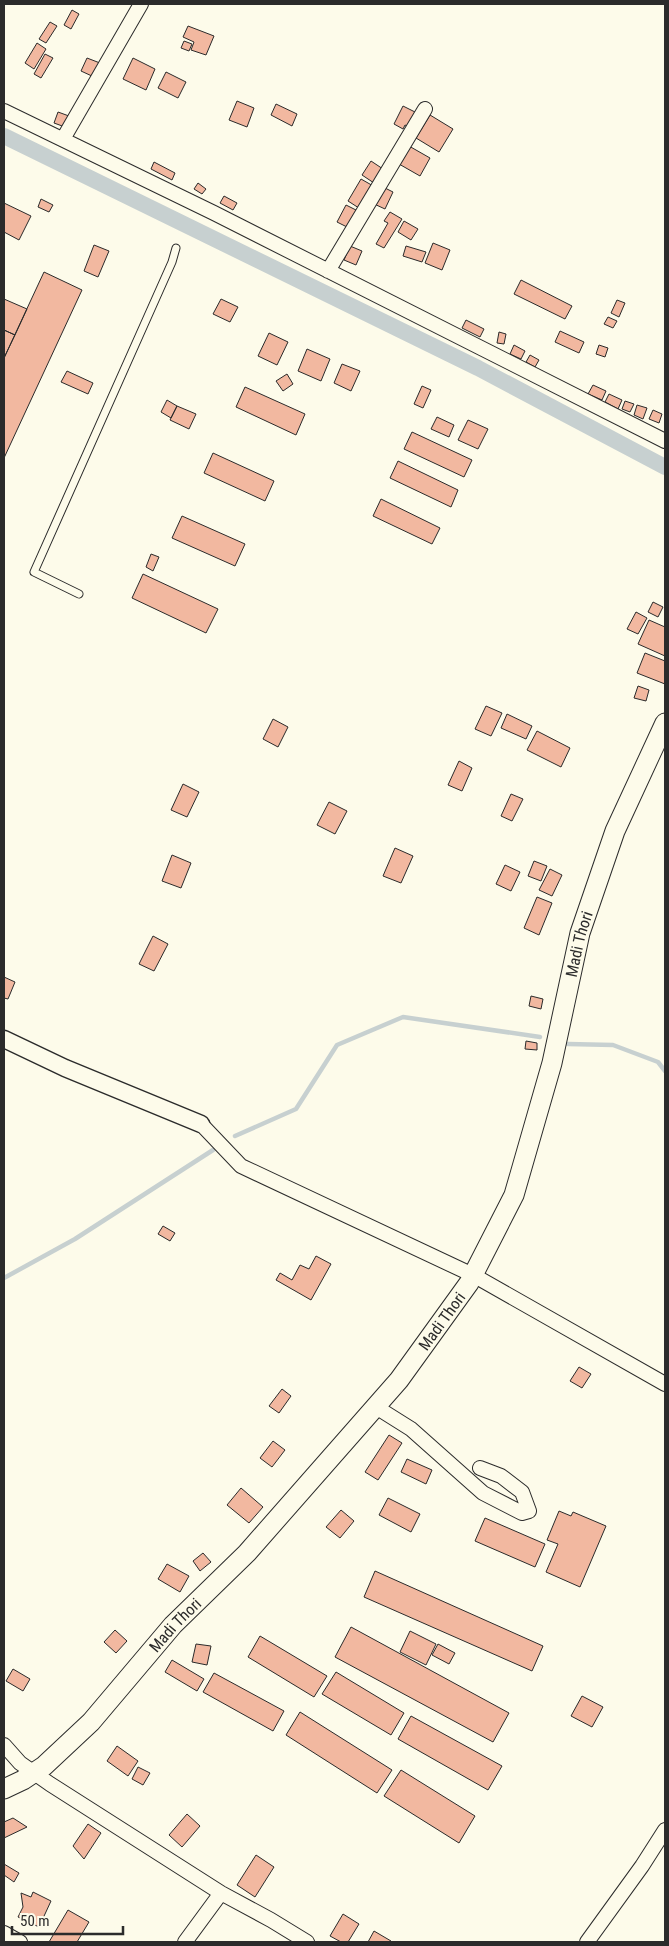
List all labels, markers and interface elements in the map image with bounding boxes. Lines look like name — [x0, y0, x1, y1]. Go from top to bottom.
street label: Madi Thori — [562, 909, 597, 979]
street label: Madi Thori — [415, 1288, 469, 1354]
street label: Madi Thori — [145, 1594, 205, 1656]
scale bar — [12, 1904, 124, 1936]
text: 50 m — [20, 1912, 50, 1930]

